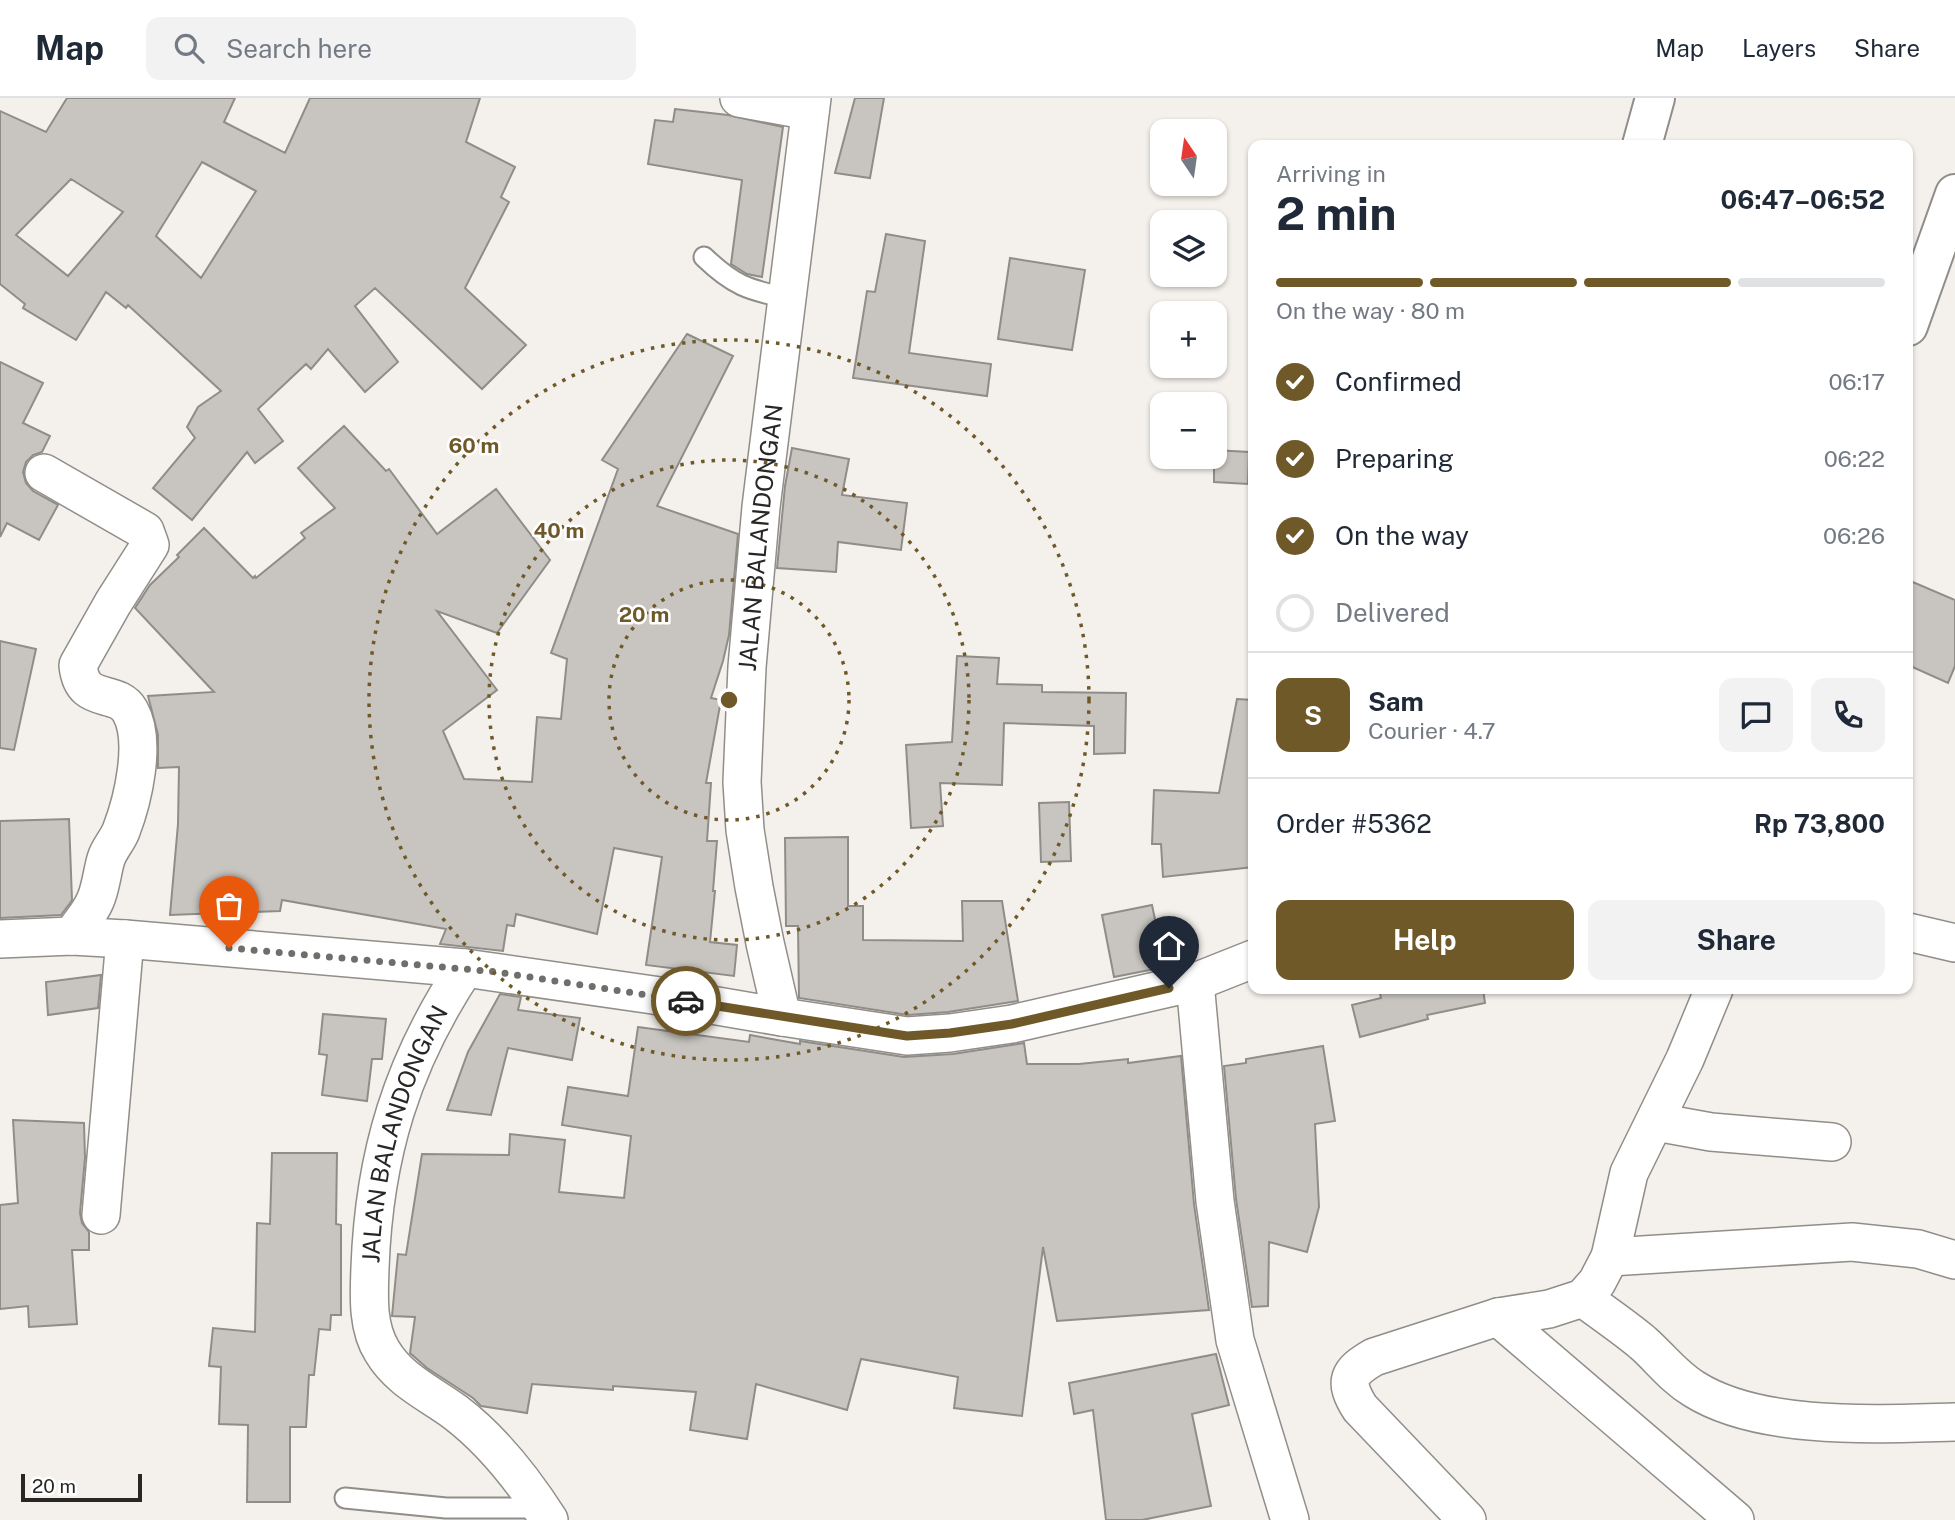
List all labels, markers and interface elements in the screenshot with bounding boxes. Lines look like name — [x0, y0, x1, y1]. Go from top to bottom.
search box — [146, 17, 636, 80]
text: Map — [35, 29, 104, 67]
icon: search — [170, 29, 208, 67]
text: Search here — [226, 33, 372, 64]
text: Map — [1655, 34, 1704, 62]
text: Layers — [1742, 34, 1816, 62]
text: Share — [1854, 34, 1920, 62]
north arrow — [1150, 119, 1227, 196]
map controls — [1150, 119, 1227, 469]
text: Arriving in — [1276, 160, 1386, 187]
text: 06:47–06:52 — [1721, 184, 1885, 215]
text: 2 min — [1276, 186, 1396, 240]
button: layers — [1150, 210, 1227, 287]
text: On the way · 80 m — [1276, 297, 1465, 324]
button: + — [1150, 301, 1227, 378]
icon: check — [1276, 363, 1314, 401]
text: Confirmed — [1335, 366, 1462, 397]
text: 06:17 — [1828, 368, 1885, 395]
button: − — [1150, 392, 1227, 469]
street label: JALAN BALANDONGAN — [733, 402, 788, 672]
text: 60 m — [449, 433, 499, 458]
icon: check — [1276, 440, 1314, 478]
text: Preparing — [1335, 443, 1454, 474]
text: 06:22 — [1824, 445, 1885, 472]
icon: check — [1276, 517, 1314, 555]
text: 40 m — [534, 518, 584, 543]
text: On the way — [1335, 520, 1469, 551]
text: 06:26 — [1823, 522, 1885, 549]
text: Delivered — [1335, 597, 1450, 628]
text: 20 m — [619, 602, 669, 627]
button: chat — [1719, 678, 1793, 752]
button: phone — [1811, 678, 1885, 752]
text: Sam — [1368, 686, 1424, 717]
centre of rings — [717, 688, 741, 712]
text: S — [1304, 700, 1322, 731]
text: Courier · 4.7 — [1368, 717, 1496, 744]
text: Order #5362 — [1276, 808, 1432, 839]
text: Rp 73,800 — [1754, 808, 1885, 839]
pin — [199, 876, 259, 948]
icon: bag — [210, 887, 248, 925]
button: Help — [1276, 900, 1574, 980]
button: Share — [1588, 900, 1885, 980]
pin — [1139, 916, 1199, 988]
icon: home — [1150, 927, 1188, 965]
courier — [651, 966, 721, 1036]
icon: car — [667, 982, 705, 1020]
street label: JALAN BALANDONGAN — [356, 1000, 453, 1264]
scale bar — [21, 1471, 142, 1503]
text: 20 m — [32, 1475, 76, 1497]

